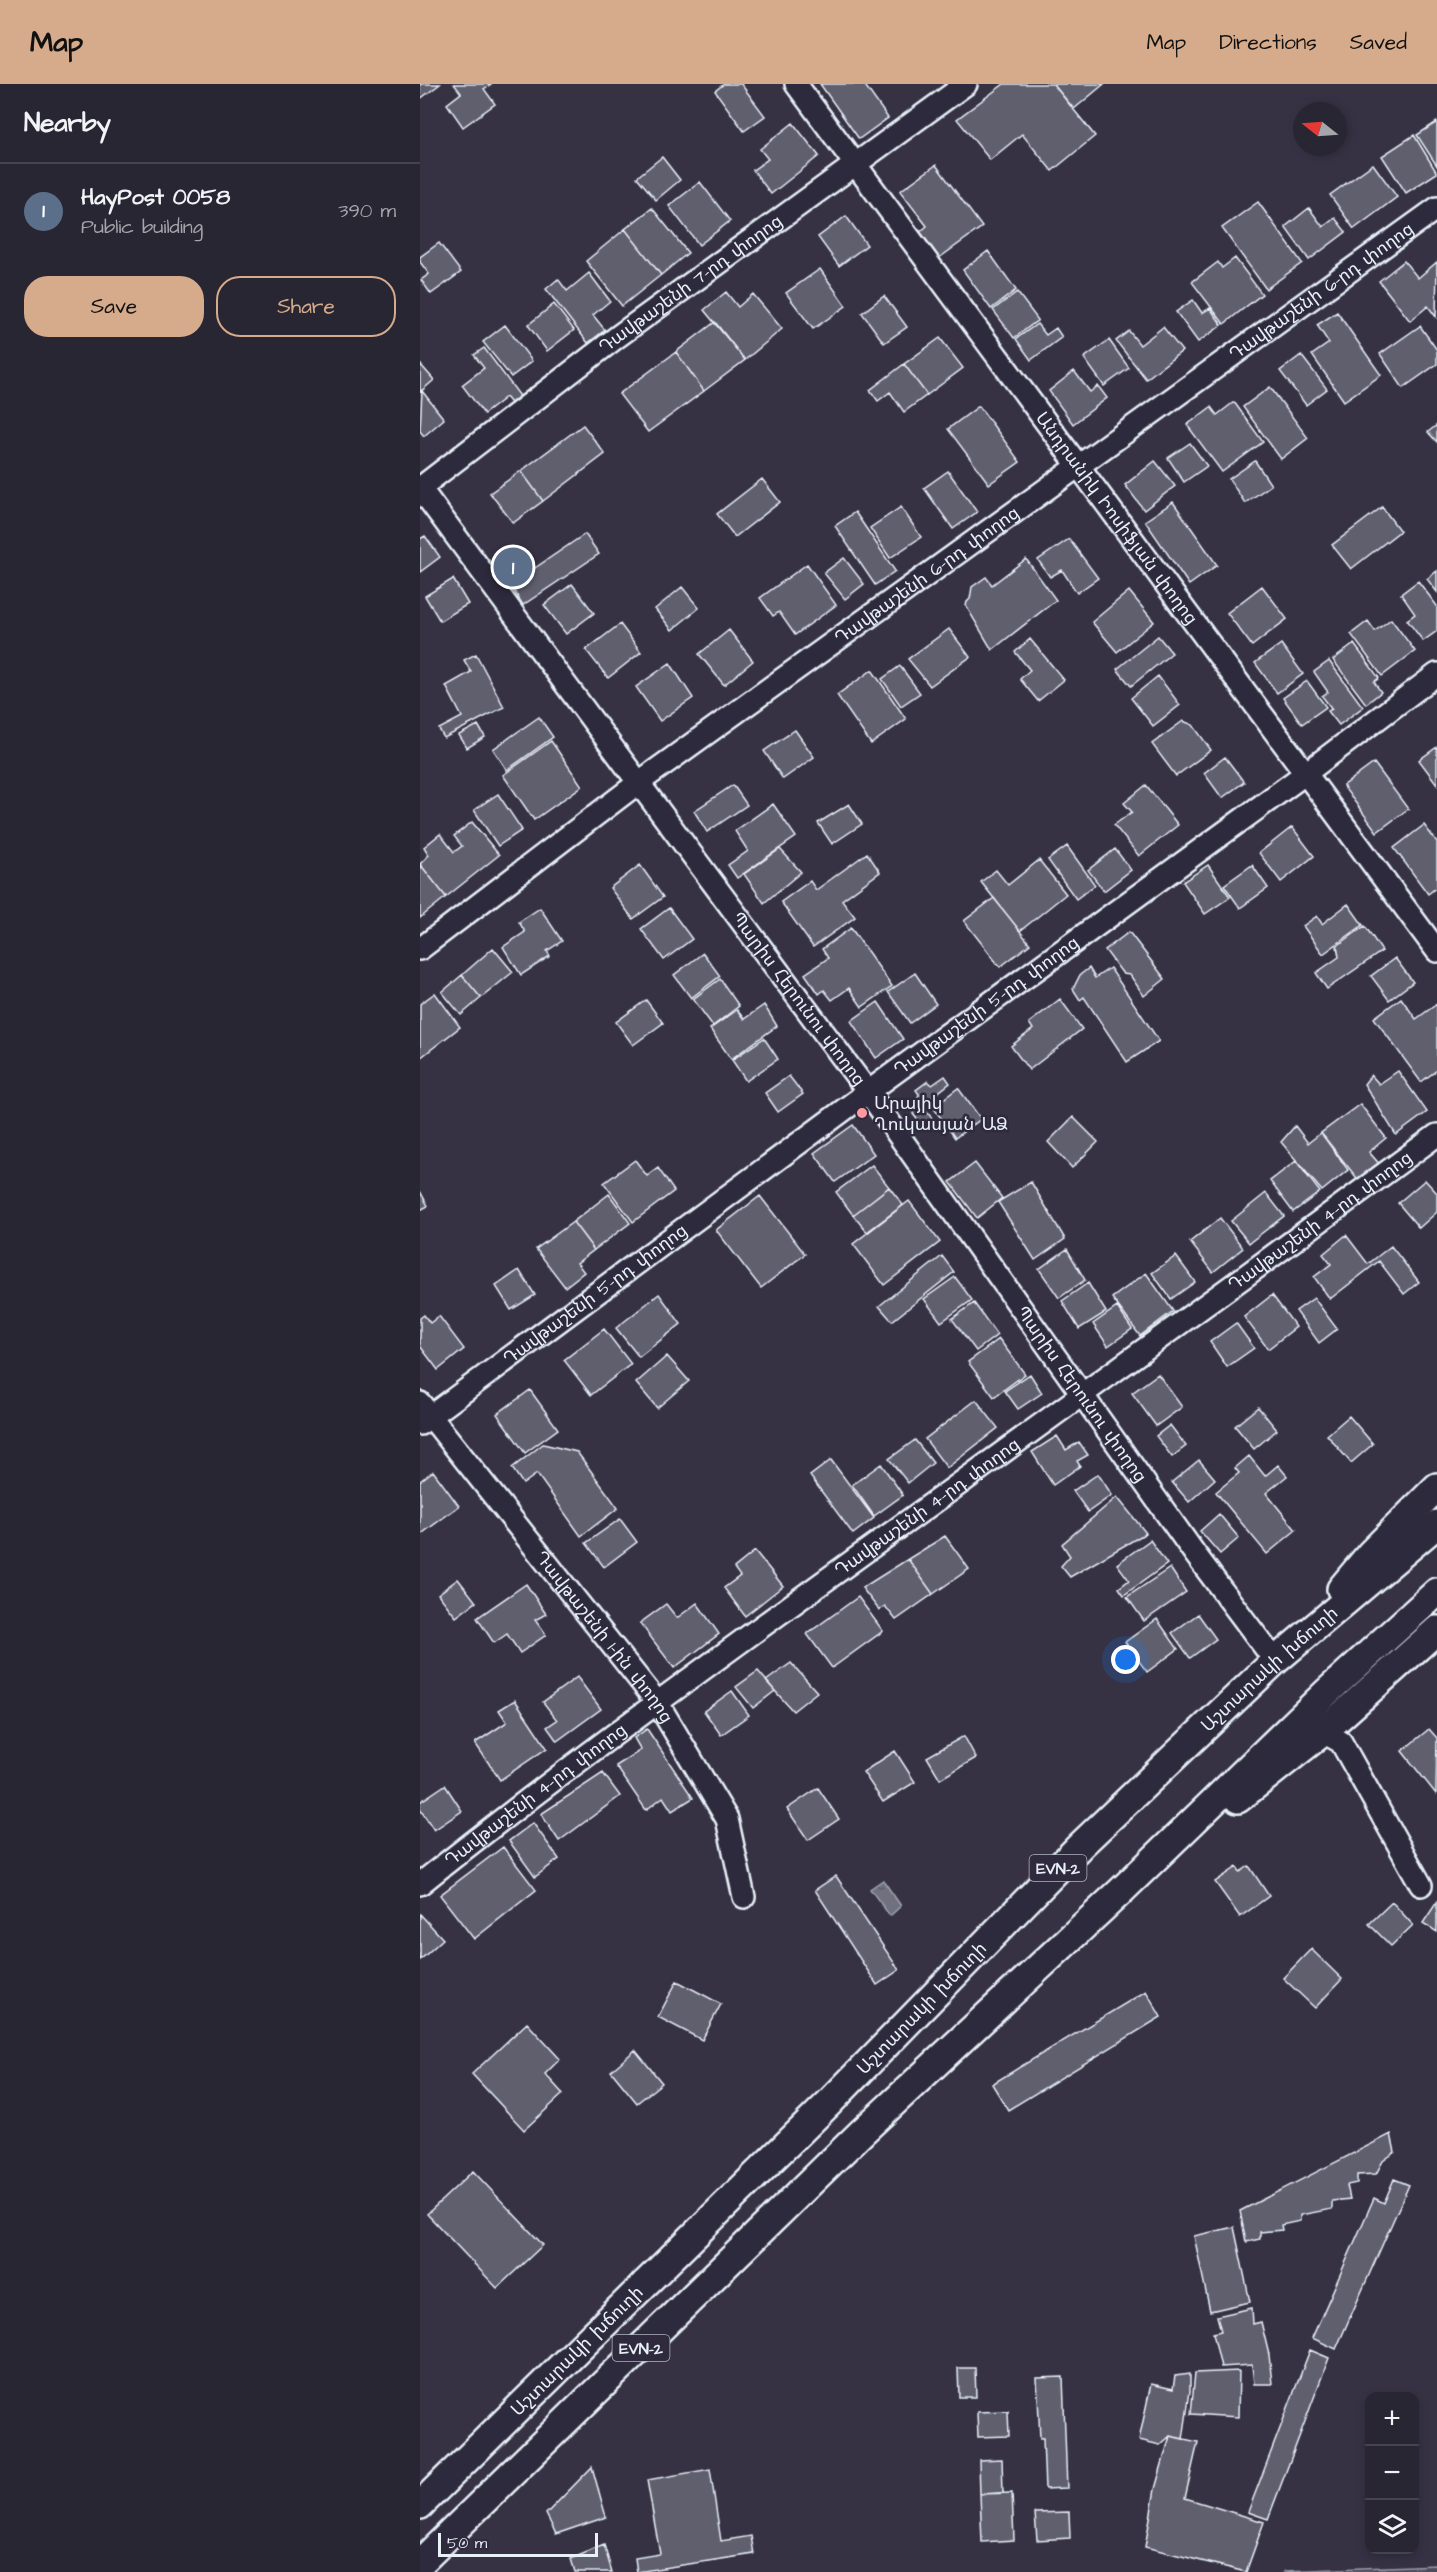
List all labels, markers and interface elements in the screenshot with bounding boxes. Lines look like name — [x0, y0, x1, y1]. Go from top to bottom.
text: Map — [30, 23, 83, 62]
text: Map — [1146, 28, 1186, 57]
text: Directions — [1219, 28, 1317, 57]
text: Saved — [1350, 28, 1407, 57]
north arrow — [1293, 102, 1347, 156]
text: Nearby — [24, 105, 111, 141]
text: HayPost 0058 — [81, 182, 230, 213]
text: 1 — [42, 197, 45, 225]
text: 390 m — [338, 197, 396, 225]
street label: Դավթաշենի 7-րդ փողոց — [594, 209, 788, 360]
text: Public building — [81, 213, 203, 241]
street label: Դավթաշենի 6-րդ փողոց — [1224, 217, 1419, 367]
button: Save — [24, 276, 204, 337]
button: Share — [216, 276, 396, 337]
street label: Անդրանիկ Իոսիֆյան փողոց — [1029, 407, 1204, 630]
street label: Դավթաշենի 6-րդ փողոց — [830, 500, 1025, 650]
pin: 1 — [494, 544, 532, 590]
street label: Պարիս Հերունու փողոց — [725, 907, 871, 1091]
street label: Դավթաշենի 5-րդ փողոց — [889, 930, 1084, 1082]
place label: Արայիկ Ղուկասյան ԱՁ — [874, 1091, 1008, 1137]
marker: Արայիկ Ղուկասյան ԱՁ — [855, 1106, 869, 1120]
street label: Դավթաշենի 4-րդ փողոց — [1223, 1145, 1418, 1297]
street label: Դավթաշենի 5-րդ փողոց — [498, 1218, 693, 1371]
street label: Պարիս Հերունու փողոց — [1010, 1301, 1153, 1488]
street label: Դավթաշենի 4-րդ փողոց — [830, 1432, 1025, 1583]
street label: Դավթաշենի 1-ին փողոց — [529, 1546, 679, 1728]
street label: Աշտարակի խճուղի — [1196, 1601, 1344, 1738]
your location — [1111, 1645, 1140, 1674]
street label: Դավթաշենի 4-րդ փողոց — [440, 1718, 632, 1873]
road number: EVN-2 — [1030, 1855, 1086, 1881]
street label: Աշտարակի խճուղի — [851, 1937, 993, 2081]
street label: Աշտարակի խճուղի — [505, 2280, 649, 2422]
road number: EVN-2 — [612, 2335, 670, 2361]
map controls — [1365, 2392, 1419, 2554]
button: + — [1365, 2392, 1419, 2446]
button: − — [1365, 2446, 1419, 2500]
button: layers — [1365, 2500, 1419, 2554]
scale bar — [438, 2530, 598, 2558]
text: 50 m — [447, 2532, 487, 2554]

